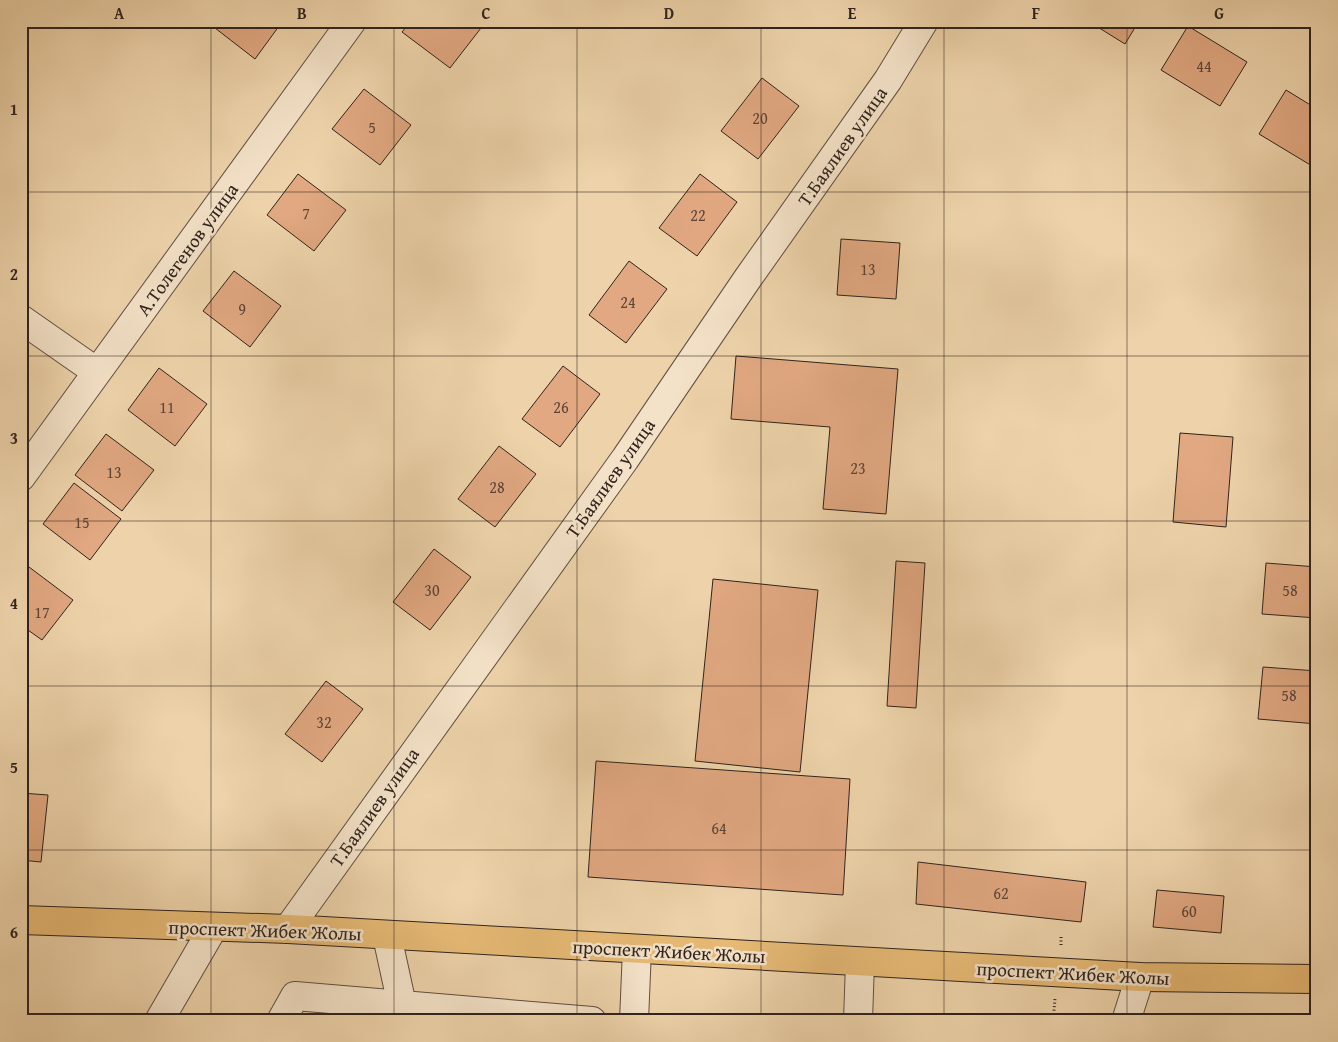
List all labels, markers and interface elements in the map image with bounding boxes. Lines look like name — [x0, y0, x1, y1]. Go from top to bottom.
text: A — [114, 1, 125, 25]
text: B — [297, 1, 307, 25]
text: C — [481, 1, 491, 25]
text: D — [664, 1, 674, 25]
text: E — [848, 1, 857, 25]
text: F — [1032, 1, 1040, 25]
text: G — [1214, 1, 1224, 25]
house number: 44 — [1196, 54, 1212, 78]
street label: Т.Баялиев улица — [790, 81, 894, 211]
text: 1 — [10, 97, 18, 121]
house number: 20 — [752, 106, 768, 130]
house number: 5 — [368, 115, 376, 139]
street label: А.Толегенов улица — [129, 177, 245, 321]
house number: 7 — [302, 201, 310, 225]
house number: 22 — [690, 203, 706, 227]
house number: 13 — [860, 257, 876, 281]
text: 2 — [10, 262, 18, 286]
house number: 24 — [620, 290, 636, 314]
house number: 9 — [238, 297, 246, 321]
house number: 11 — [159, 395, 175, 419]
house number: 26 — [553, 395, 569, 419]
street label: Т.Баялиев улица — [558, 413, 662, 543]
text: 3 — [10, 426, 18, 450]
house number: 23 — [850, 456, 866, 480]
house number: 13 — [106, 460, 122, 484]
house number: 28 — [489, 475, 505, 499]
house number: 15 — [74, 510, 90, 534]
house number: 30 — [424, 578, 440, 602]
house number: 58 — [1282, 578, 1298, 602]
text: 4 — [10, 591, 18, 615]
house number: 17 — [34, 600, 50, 624]
house number: 58 — [1281, 683, 1297, 707]
house number: 32 — [316, 710, 332, 734]
street label: Т.Баялиев улица — [322, 742, 426, 872]
text: 5 — [10, 755, 18, 779]
house number: 64 — [711, 816, 727, 840]
house number: 62 — [993, 881, 1009, 905]
house number: 60 — [1181, 899, 1197, 923]
street label: проспект Жибек Жолы — [168, 913, 362, 947]
text: 6 — [10, 920, 18, 944]
street label: проспект Жибек Жолы — [572, 932, 766, 970]
street label: проспект Жибек Жолы — [976, 954, 1170, 992]

